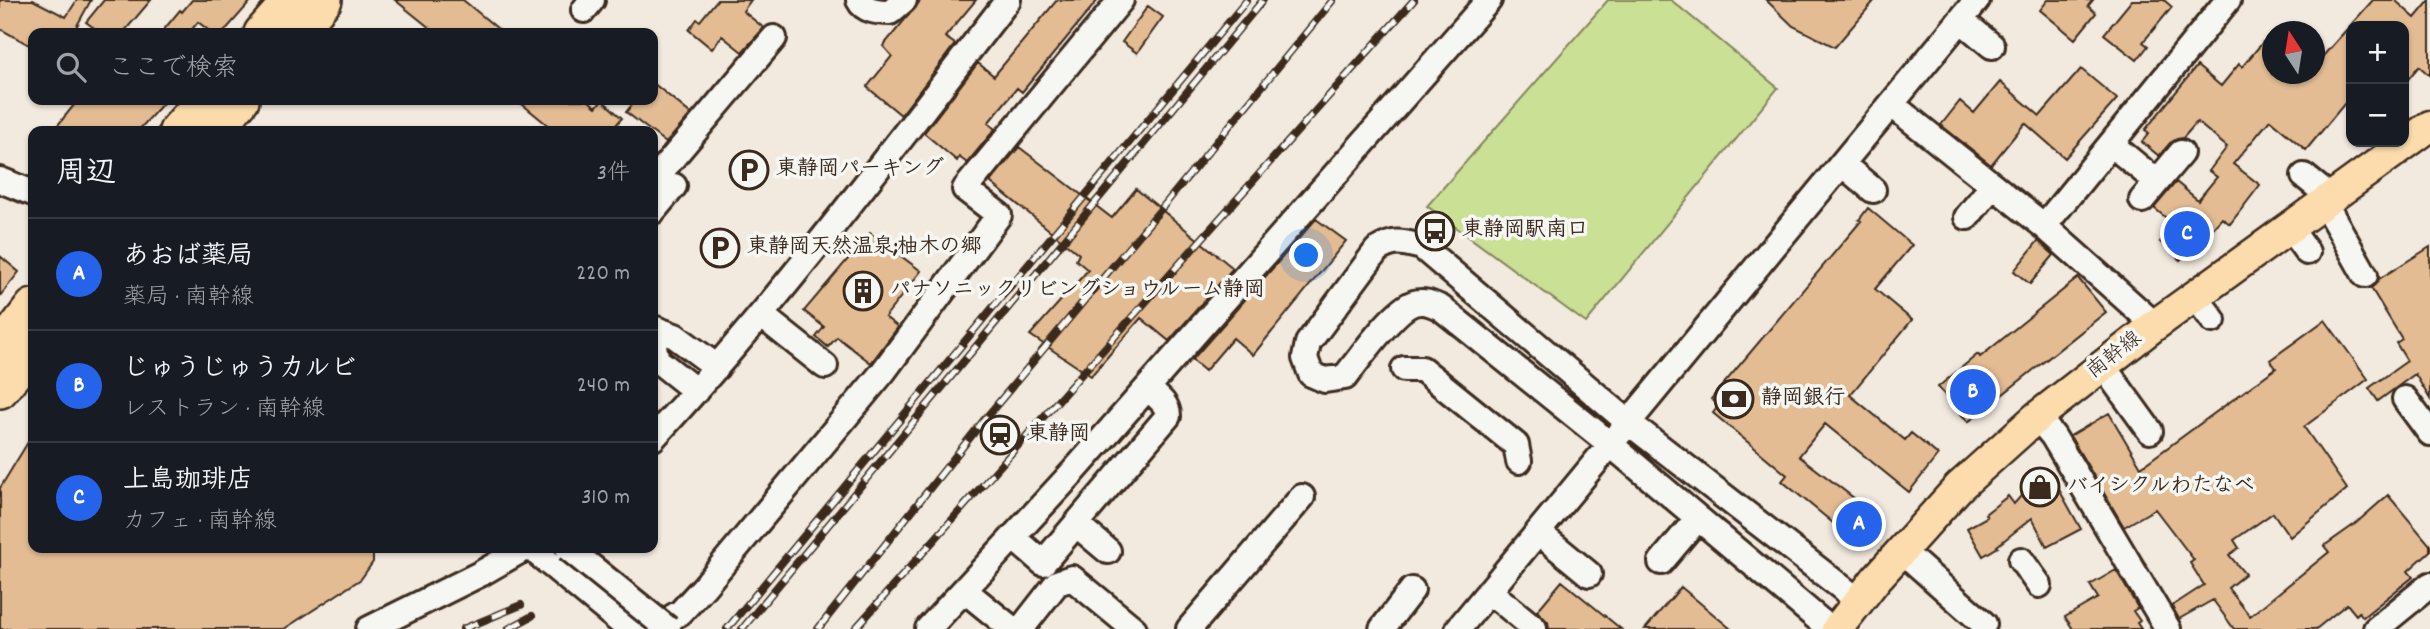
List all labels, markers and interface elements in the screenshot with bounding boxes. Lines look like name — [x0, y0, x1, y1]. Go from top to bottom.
north arrow — [2262, 21, 2325, 84]
map controls — [2346, 21, 2409, 147]
button: + — [2346, 21, 2409, 84]
search box — [28, 28, 658, 105]
icon: search — [52, 48, 90, 86]
text: ここで検索 — [108, 51, 238, 88]
button: − — [2346, 84, 2409, 147]
parking icon: 東静岡パーキング — [728, 149, 770, 191]
text: 周辺 — [56, 154, 116, 197]
place label: 東静岡パーキング — [776, 155, 944, 185]
text: 3件 — [597, 158, 630, 191]
pin: C — [2164, 208, 2210, 260]
bus stop icon: 東静岡駅南口 — [1414, 210, 1456, 252]
place label: 東静岡駅南口 — [1462, 216, 1588, 246]
parking icon: 東静岡天然温泉;柚木の郷 — [699, 227, 741, 269]
place label: 東静岡天然温泉;柚木の郷 — [747, 233, 981, 263]
your location — [1289, 238, 1323, 272]
text: あおば薬局 — [123, 239, 253, 276]
text: A — [73, 258, 85, 291]
text: 220 m — [576, 258, 630, 291]
building icon: パナソニックリビングショウルーム静岡 — [842, 270, 884, 312]
place label: パナソニックリビングショウルーム静岡 — [890, 276, 1265, 306]
text: 薬局 · 南幹線 — [123, 282, 254, 315]
street label: 南幹線 — [2081, 325, 2149, 387]
text: じゅうじゅうカルビ — [123, 351, 356, 388]
pin: B — [1950, 366, 1996, 418]
text: B — [74, 370, 84, 403]
text: 240 m — [577, 370, 630, 403]
bank icon: 静岡銀行 — [1713, 378, 1755, 420]
place label: 静岡銀行 — [1761, 384, 1845, 414]
text: レストラン · 南幹線 — [123, 394, 325, 427]
station icon: 東静岡 — [979, 414, 1021, 456]
place label: 東静岡 — [1027, 420, 1090, 450]
text: 上島珈琲店 — [123, 463, 253, 500]
shop icon: バイシクルわたなべ — [2019, 466, 2061, 508]
place label: バイシクルわたなべ — [2067, 472, 2255, 502]
text: C — [73, 482, 85, 515]
text: 310 m — [581, 482, 630, 515]
pin: A — [1836, 498, 1882, 550]
text: カフェ · 南幹線 — [123, 506, 277, 539]

